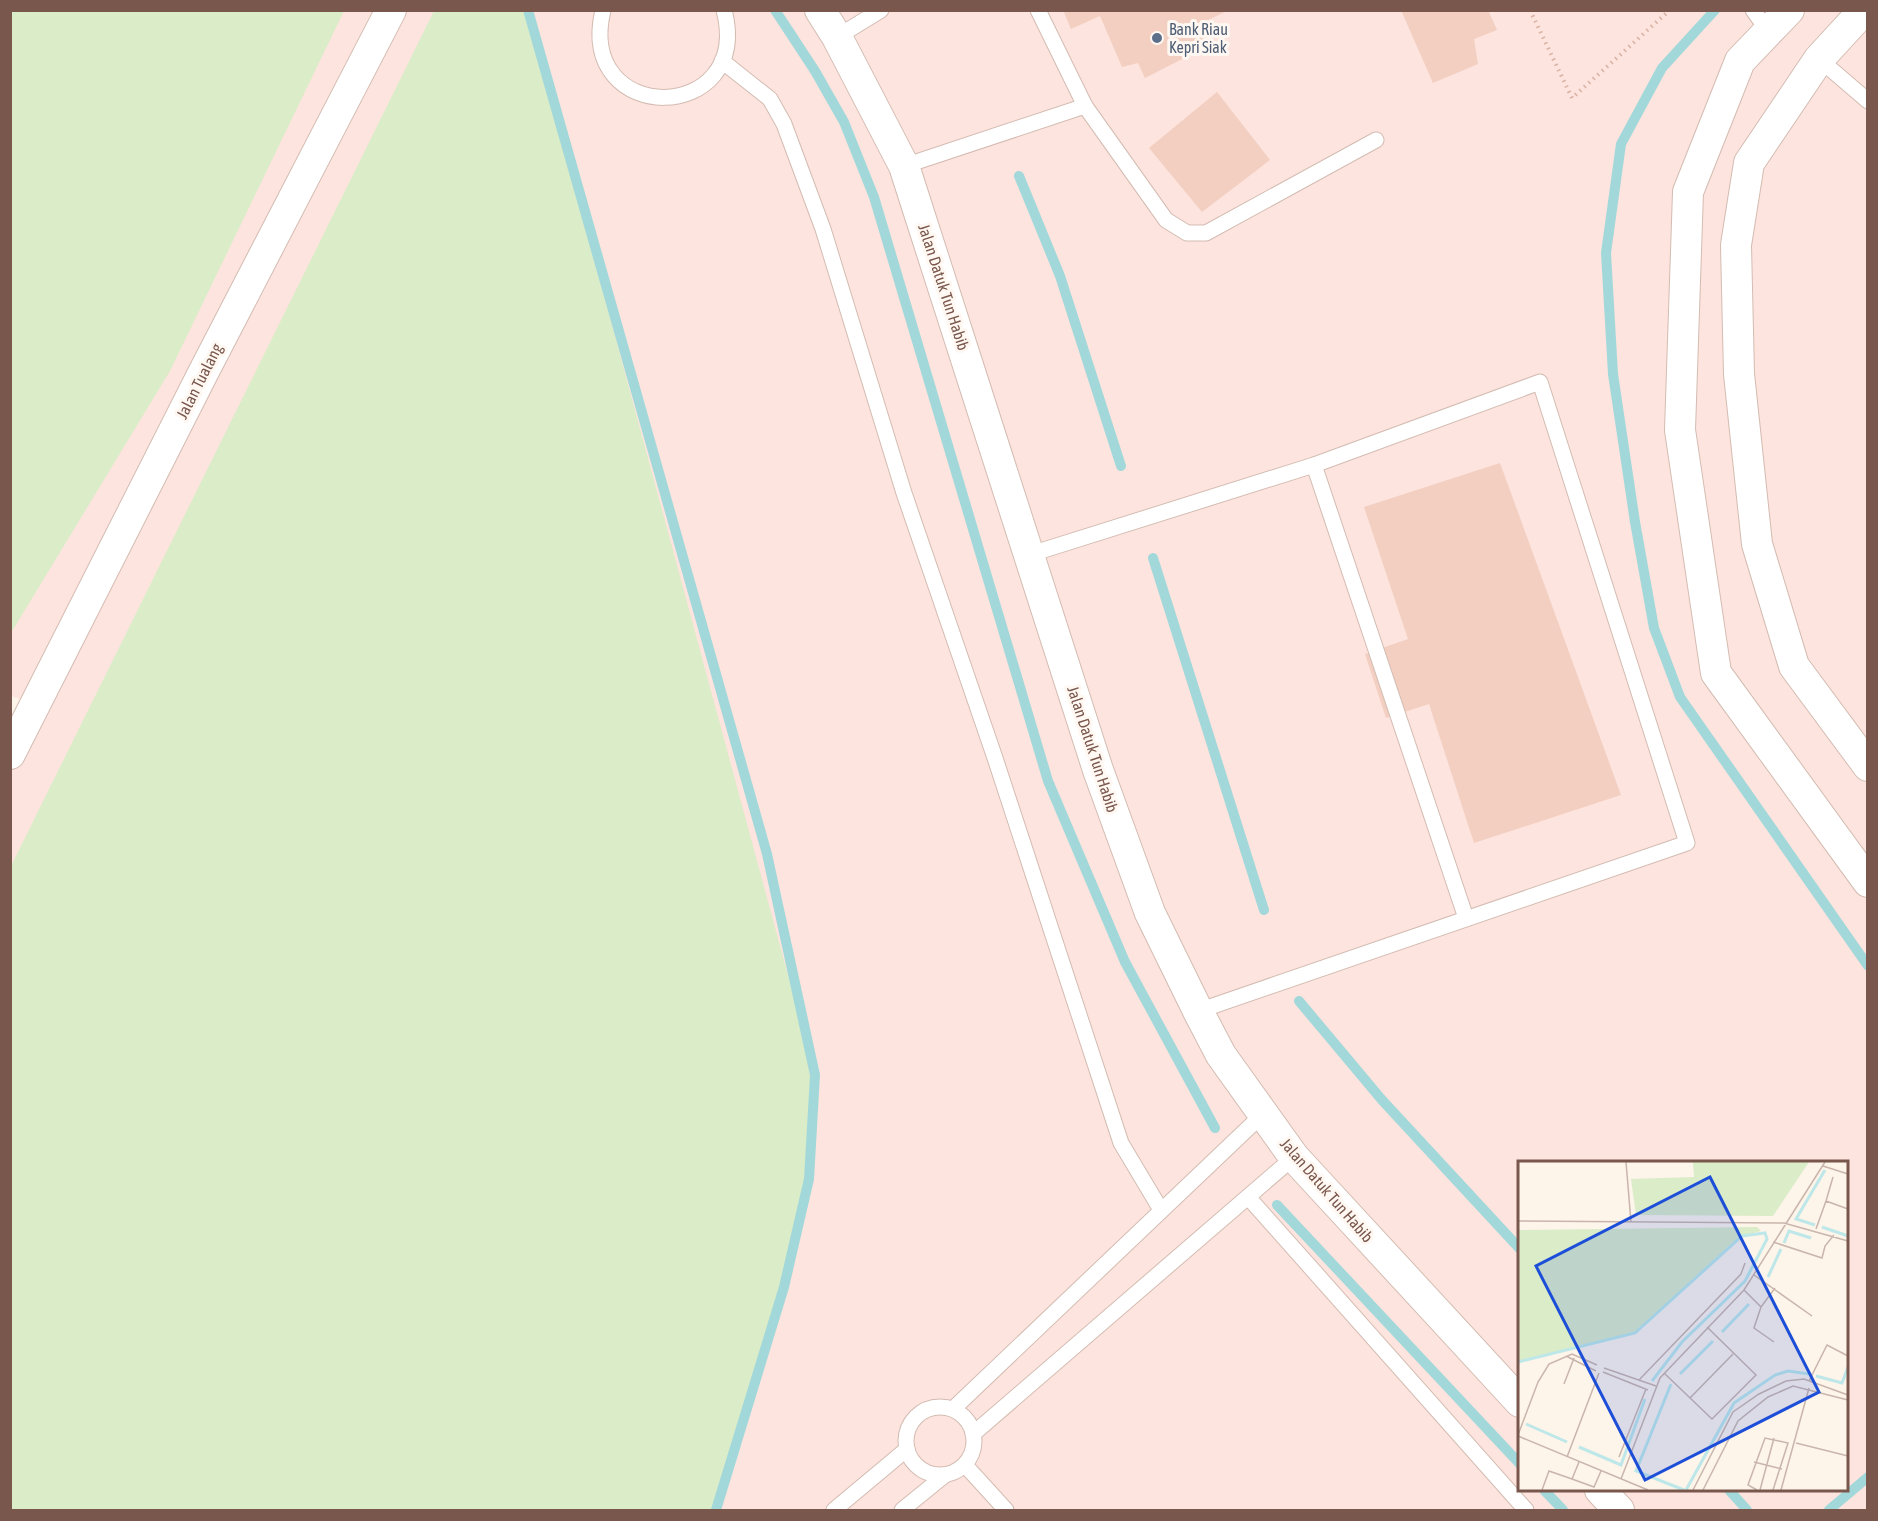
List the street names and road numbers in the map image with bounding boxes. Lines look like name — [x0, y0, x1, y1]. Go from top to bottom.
street label: Jalan Datuk Tun Habib — [915, 222, 973, 352]
street label: Jalan Tualang — [172, 340, 227, 422]
street label: Jalan Datuk Tun Habib — [1064, 684, 1122, 814]
street label: Jalan Datuk Tun Habib — [1277, 1134, 1377, 1246]

